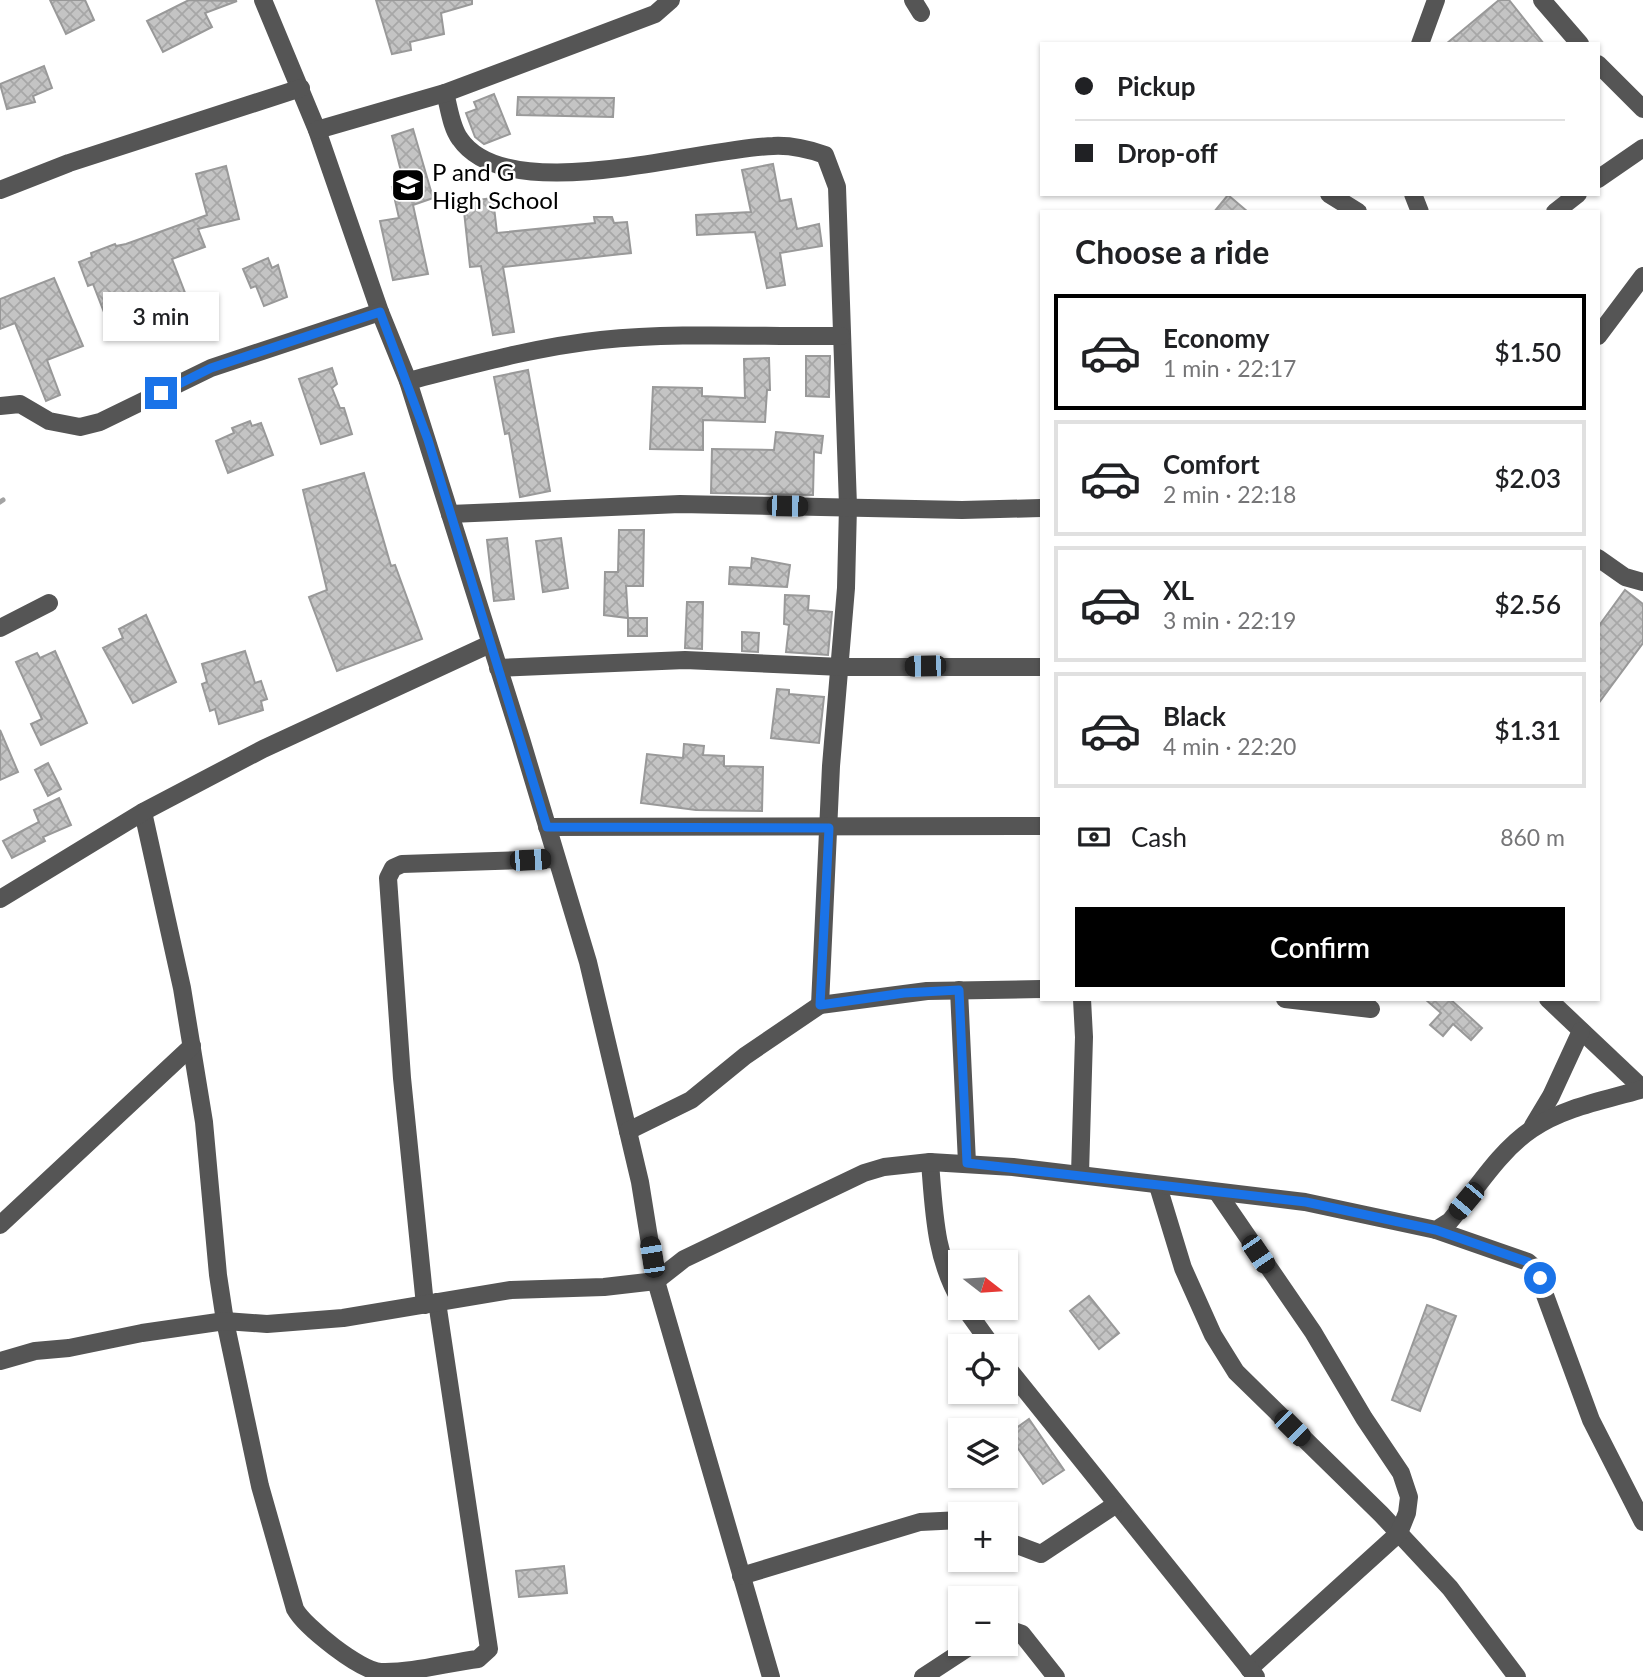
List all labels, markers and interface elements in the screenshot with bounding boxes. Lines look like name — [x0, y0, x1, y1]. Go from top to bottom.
text: Pickup — [1117, 70, 1196, 102]
text: Drop-off — [1117, 137, 1218, 169]
place label: P and G High School — [432, 157, 559, 214]
school or university icon: P and G High School — [389, 166, 427, 204]
text: Choose a ride — [1075, 232, 1269, 271]
callout: 3 min — [103, 292, 219, 340]
text: 3 min — [133, 302, 189, 330]
icon: car — [1079, 321, 1142, 384]
text: Economy — [1163, 322, 1269, 354]
text: $1.50 — [1495, 336, 1561, 368]
text: 1 min · 22:17 — [1163, 354, 1296, 382]
route end — [145, 377, 177, 409]
icon: car — [1079, 447, 1142, 510]
text: Comfort — [1163, 448, 1260, 480]
text: $2.03 — [1495, 462, 1561, 494]
text: 2 min · 22:18 — [1163, 480, 1296, 508]
car — [766, 495, 809, 517]
icon: car — [1079, 573, 1142, 636]
text: XL — [1163, 574, 1194, 606]
text: $2.56 — [1495, 588, 1561, 620]
text: 3 min · 22:19 — [1163, 606, 1296, 634]
car — [904, 655, 947, 677]
icon: car — [1079, 699, 1142, 762]
text: Black — [1163, 700, 1226, 732]
text: $1.31 — [1495, 714, 1561, 746]
text: 4 min · 22:20 — [1163, 732, 1296, 760]
icon: cash — [1075, 818, 1113, 856]
text: Cash — [1131, 821, 1187, 853]
text: 860 m — [1500, 823, 1565, 851]
car — [509, 848, 552, 872]
button: Confirm — [1075, 907, 1565, 987]
car — [1445, 1178, 1488, 1224]
car — [1238, 1231, 1279, 1277]
car — [639, 1235, 666, 1279]
north arrow — [948, 1250, 1018, 1320]
map controls — [948, 1250, 1018, 1656]
route start — [1524, 1262, 1556, 1294]
button: locate — [948, 1334, 1018, 1404]
car — [1270, 1406, 1315, 1450]
button: layers — [948, 1418, 1018, 1488]
button: + — [948, 1502, 1018, 1572]
button: − — [948, 1586, 1018, 1656]

